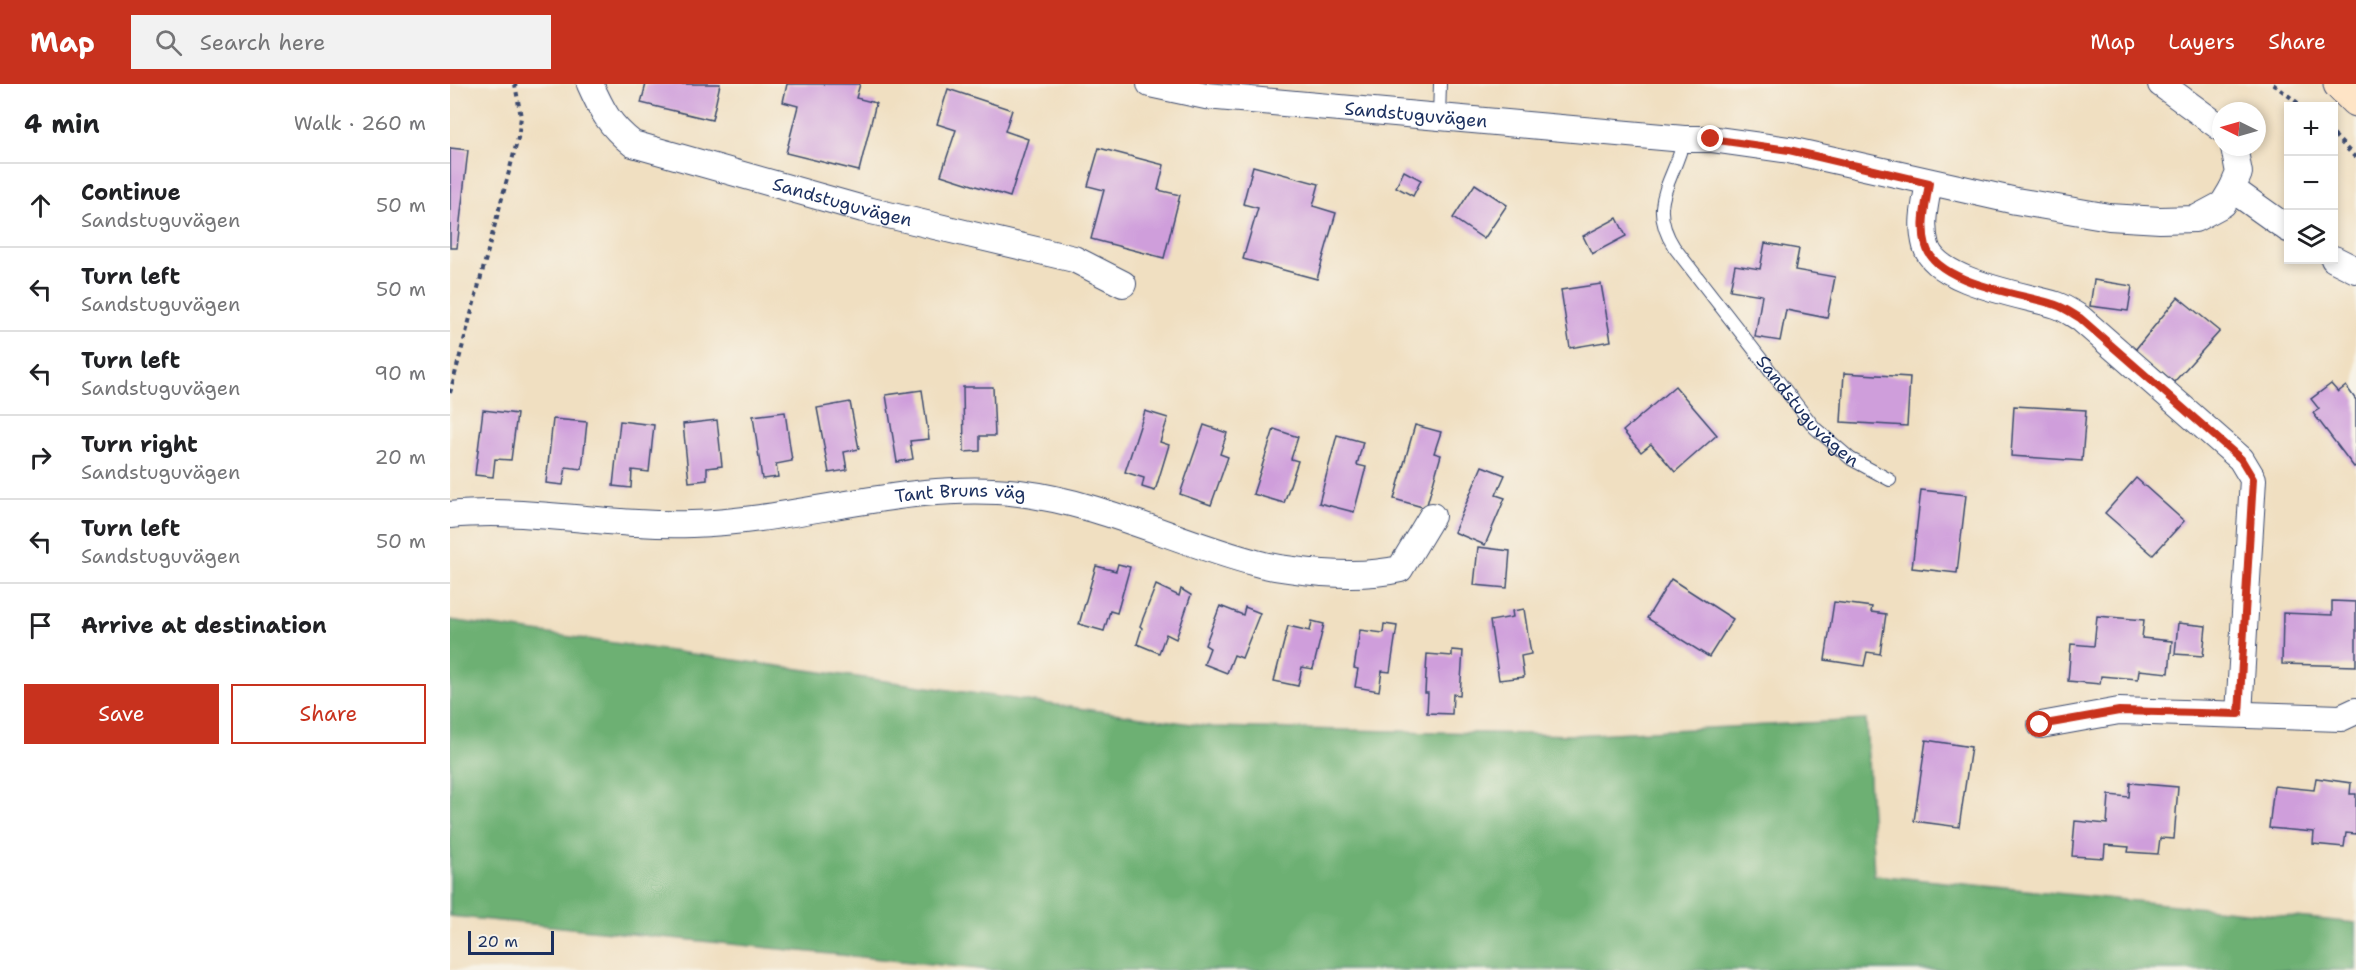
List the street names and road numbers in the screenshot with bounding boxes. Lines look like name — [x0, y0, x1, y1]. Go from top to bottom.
street label: Sandstuguvägen — [1343, 97, 1488, 133]
street label: Sandstuguvägen — [770, 172, 914, 232]
street label: Sandstuguvägen — [1751, 350, 1862, 473]
street label: Tant Bruns väg — [893, 478, 1027, 508]

